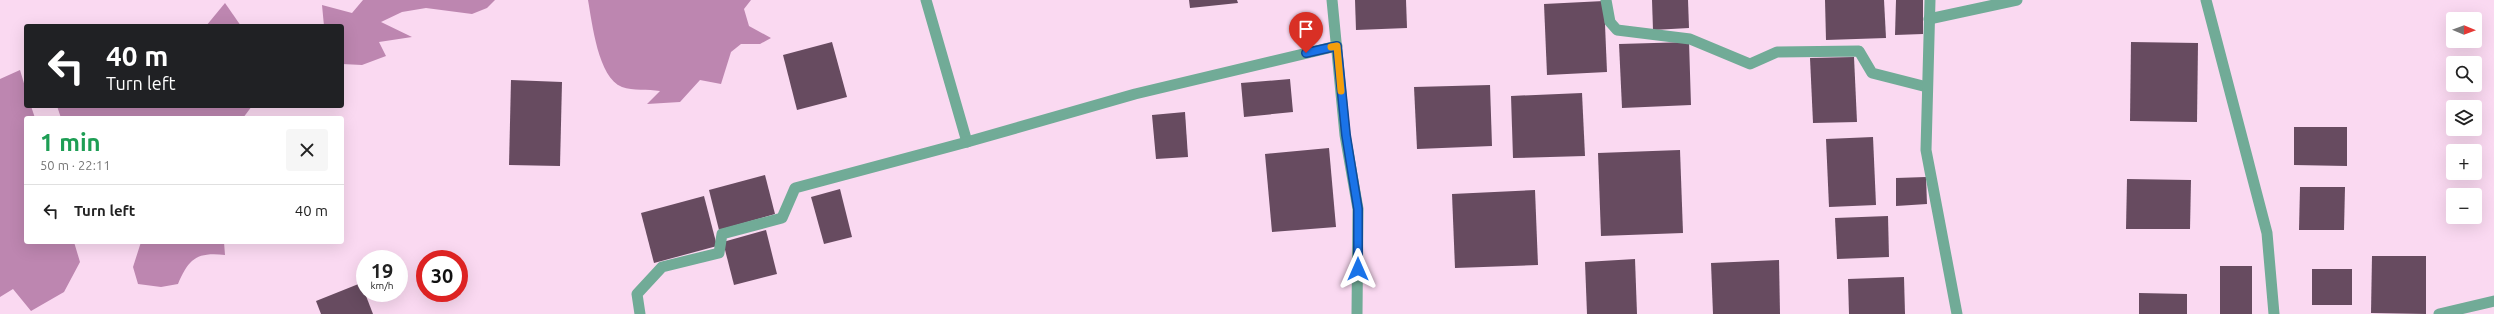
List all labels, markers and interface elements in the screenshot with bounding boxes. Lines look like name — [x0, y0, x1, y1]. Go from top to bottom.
pin — [1289, 12, 1323, 53]
north arrow — [2446, 12, 2482, 48]
map controls — [2446, 12, 2482, 224]
icon: arrive — [1295, 18, 1317, 40]
icon: left — [40, 40, 92, 92]
text: 40 m — [106, 40, 168, 71]
button: search — [2446, 56, 2482, 92]
text: Turn left — [106, 73, 176, 93]
button: layers — [2446, 100, 2482, 136]
text: 1 min — [40, 129, 101, 156]
button: close — [286, 129, 328, 171]
button: + — [2446, 144, 2482, 180]
text: 50 m · 22:11 — [40, 158, 111, 172]
button: − — [2446, 188, 2482, 224]
icon: left — [40, 200, 62, 222]
text: Turn left — [74, 202, 135, 219]
text: 40 m — [295, 202, 328, 219]
position arrow — [1337, 248, 1379, 290]
speed limit sign: 30 — [416, 250, 468, 302]
text: 19 — [371, 259, 393, 282]
text: km/h — [370, 280, 394, 291]

